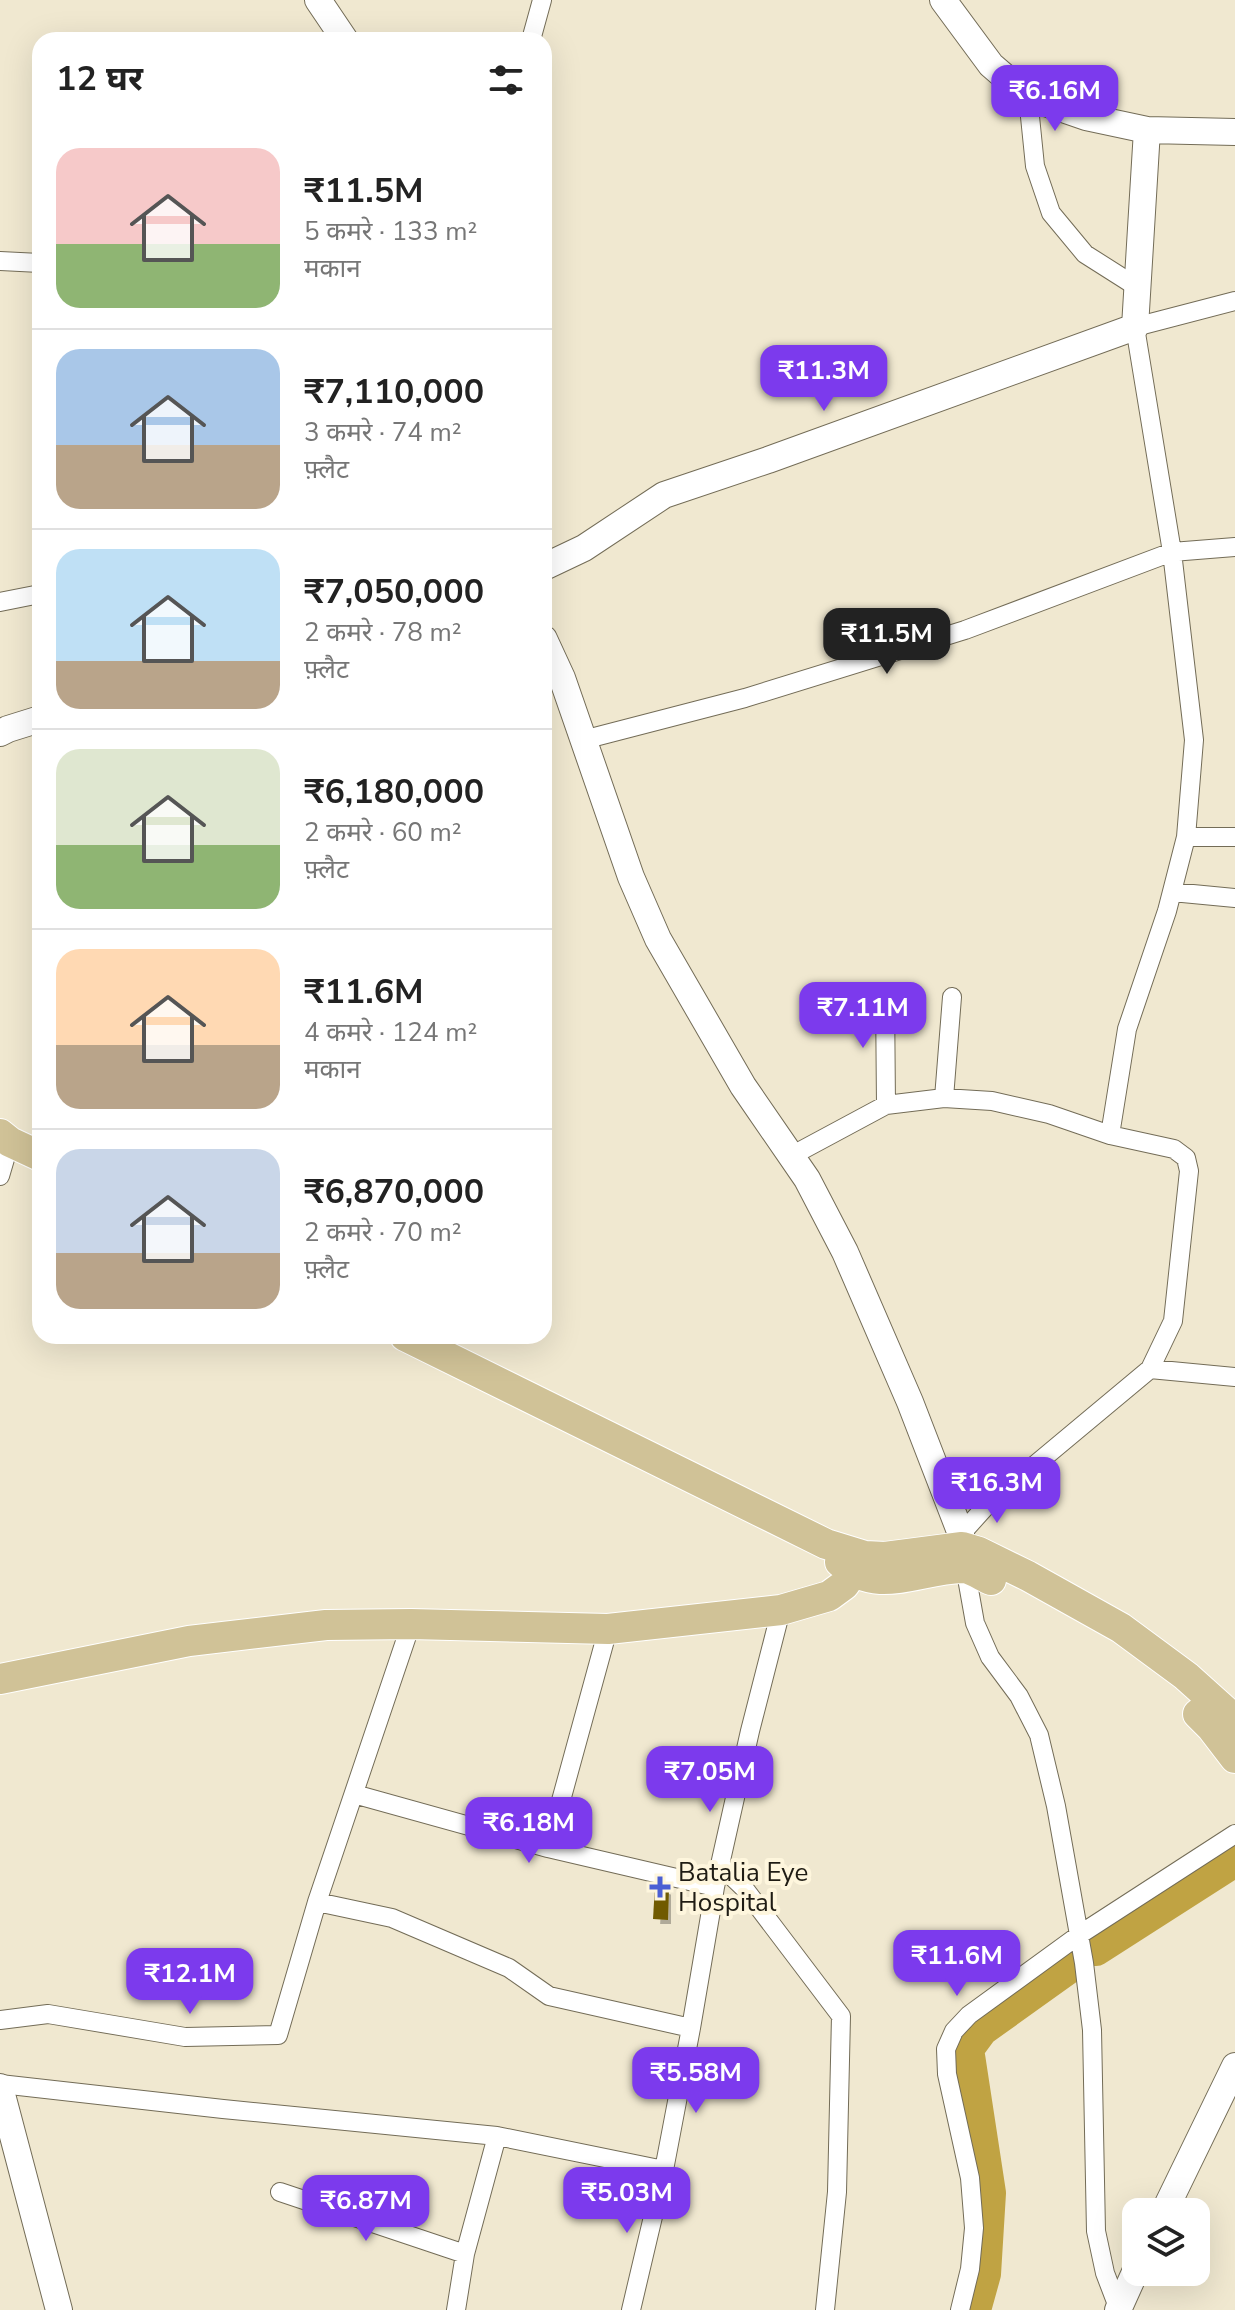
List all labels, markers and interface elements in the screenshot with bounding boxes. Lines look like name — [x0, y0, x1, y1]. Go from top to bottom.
text: 12 घर — [56, 56, 143, 102]
icon: filters — [484, 58, 528, 102]
pin: ₹6.16M — [990, 65, 1120, 133]
text: ₹6.16M — [1009, 73, 1101, 108]
text: ₹11.5M — [304, 168, 424, 214]
icon: home — [120, 180, 216, 276]
text: 5 कमरे · 133 m² — [304, 214, 477, 249]
text: मकान — [304, 251, 361, 286]
pin: ₹11.3M — [759, 345, 889, 413]
text: ₹11.3M — [778, 353, 870, 388]
text: ₹7,110,000 — [304, 369, 484, 415]
icon: home — [120, 381, 216, 477]
text: 3 कमरे · 74 m² — [304, 415, 462, 450]
text: फ़्लैट — [304, 452, 349, 487]
text: ₹7,050,000 — [304, 569, 484, 615]
icon: home — [120, 581, 216, 677]
pin: ₹11.5M — [822, 608, 952, 676]
text: 2 कमरे · 78 m² — [304, 615, 462, 650]
text: ₹11.5M — [841, 616, 933, 651]
text: फ़्लैट — [304, 652, 349, 687]
text: ₹6,180,000 — [304, 769, 484, 815]
icon: home — [120, 781, 216, 877]
text: 2 कमरे · 60 m² — [304, 815, 462, 850]
text: फ़्लैट — [304, 852, 349, 887]
text: ₹11.6M — [304, 969, 424, 1015]
icon: home — [120, 981, 216, 1077]
pin: ₹7.11M — [798, 982, 928, 1050]
text: ₹7.11M — [817, 990, 909, 1025]
text: 4 कमरे · 124 m² — [304, 1015, 477, 1050]
text: मकान — [304, 1052, 361, 1087]
text: ₹6,870,000 — [304, 1169, 484, 1215]
icon: home — [120, 1181, 216, 1277]
text: 2 कमरे · 70 m² — [304, 1215, 462, 1250]
text: फ़्लैट — [304, 1252, 349, 1287]
pin: ₹16.3M — [932, 1457, 1062, 1525]
text: ₹16.3M — [951, 1465, 1043, 1500]
pin: ₹7.05M — [645, 1746, 775, 1814]
text: ₹7.05M — [664, 1754, 756, 1789]
pin: ₹6.18M — [464, 1797, 594, 1865]
text: ₹6.18M — [483, 1805, 575, 1840]
place label: Batalia Eye Hospital — [678, 1855, 808, 1920]
marker: Batalia Eye Hospital — [649, 1876, 671, 1898]
pin: ₹11.6M — [892, 1930, 1022, 1998]
text: ₹11.6M — [911, 1938, 1003, 1973]
pin: ₹12.1M — [125, 1948, 255, 2016]
text: ₹12.1M — [144, 1956, 236, 1991]
pin: ₹5.58M — [631, 2047, 761, 2115]
text: ₹5.58M — [650, 2055, 742, 2090]
pin: ₹5.03M — [562, 2167, 692, 2235]
pin: ₹6.87M — [301, 2175, 431, 2243]
text: ₹5.03M — [581, 2175, 673, 2210]
text: ₹6.87M — [320, 2183, 412, 2218]
map controls — [1122, 2198, 1210, 2286]
button: layers — [1122, 2198, 1210, 2286]

